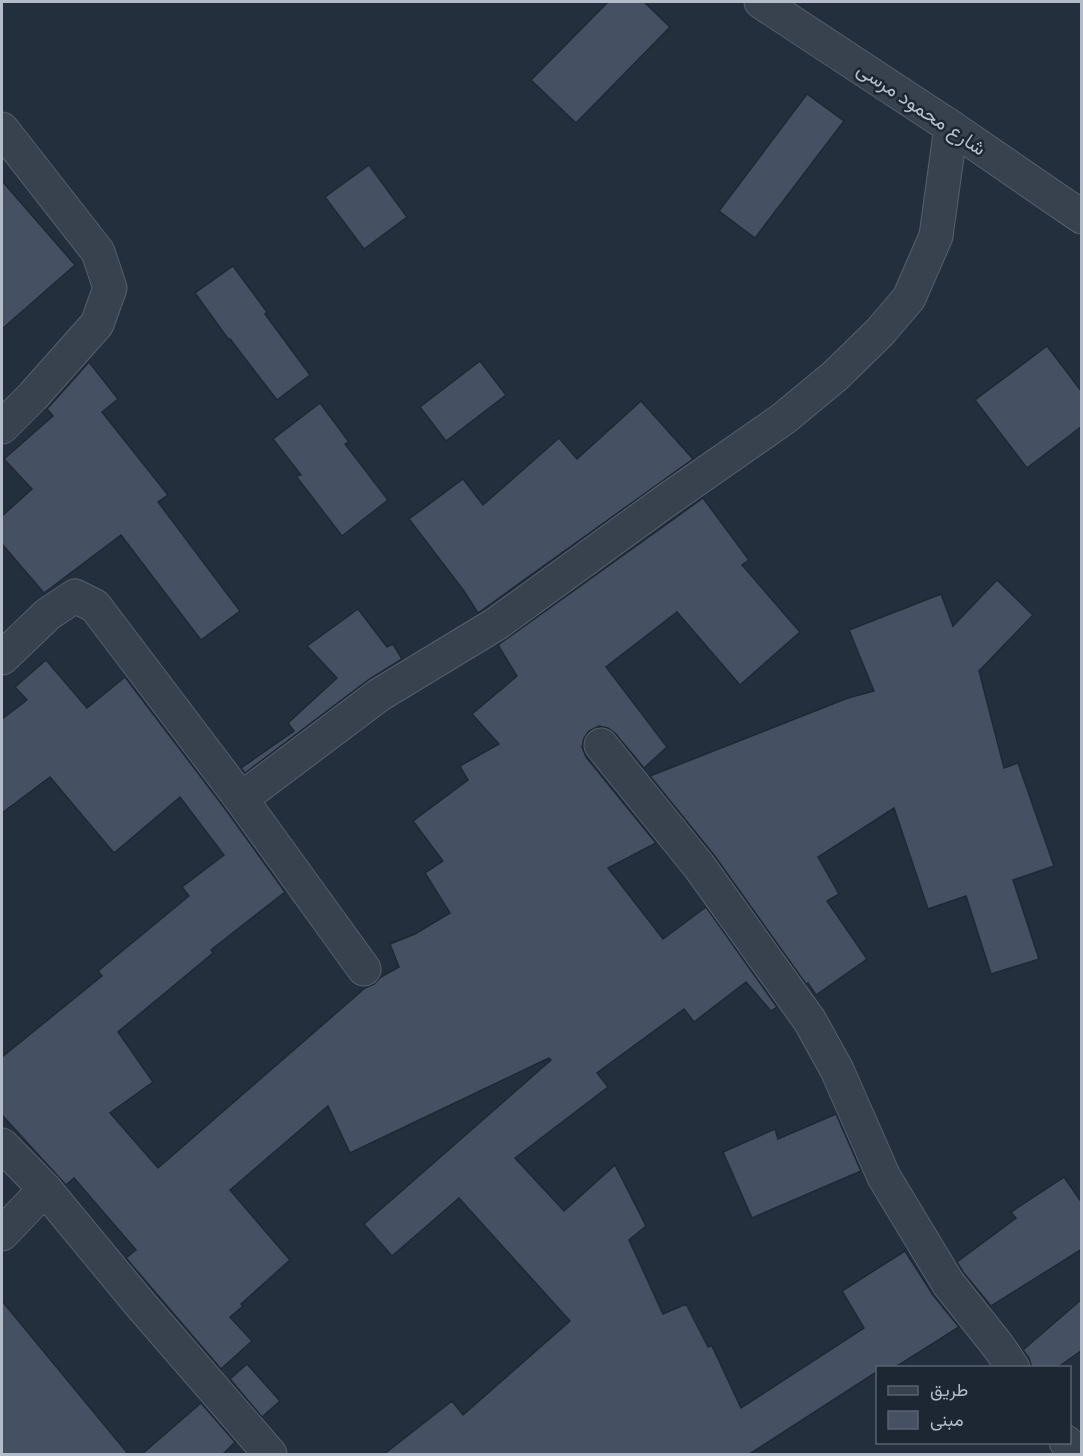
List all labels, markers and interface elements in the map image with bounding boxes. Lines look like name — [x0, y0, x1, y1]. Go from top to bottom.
street label: شارع محمود مرسى — [852, 55, 992, 162]
legend — [876, 1366, 1071, 1444]
text: طريق — [930, 1377, 968, 1401]
text: مبنى — [930, 1407, 964, 1431]

